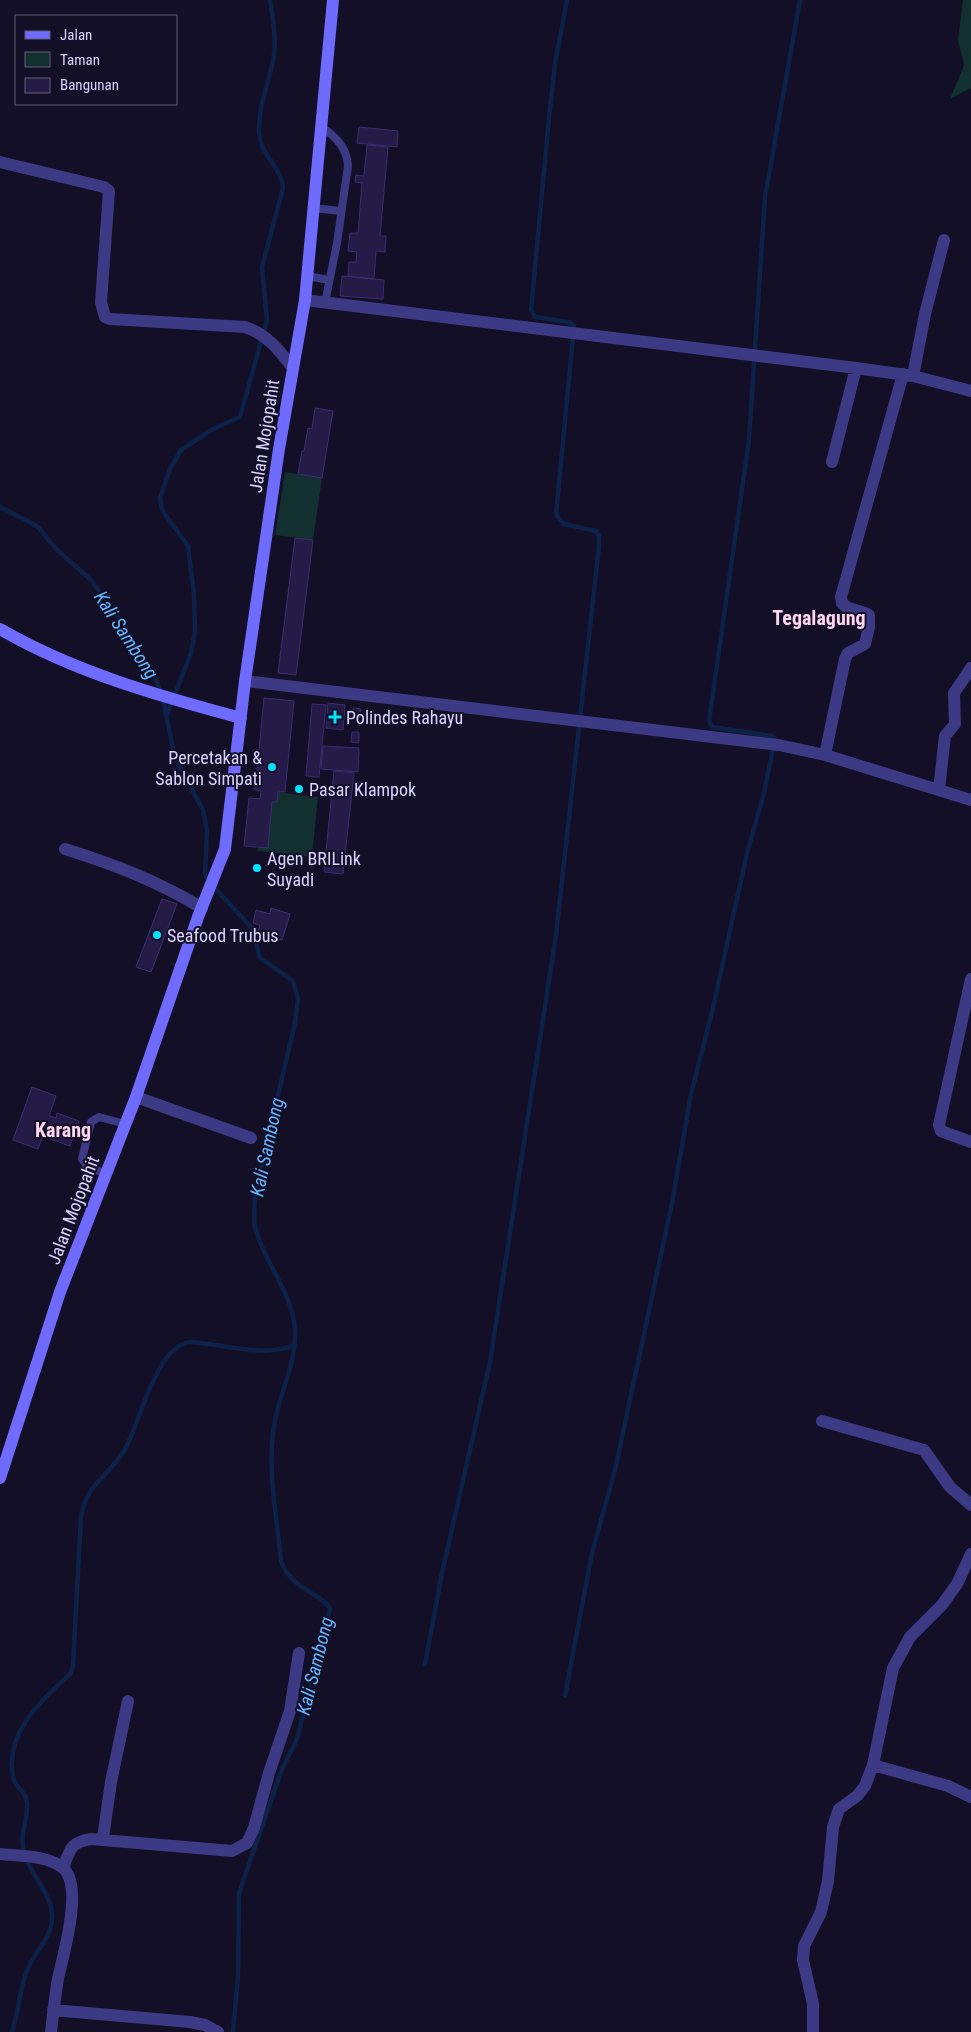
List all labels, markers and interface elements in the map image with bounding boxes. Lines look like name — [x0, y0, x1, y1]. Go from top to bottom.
legend — [15, 15, 178, 105]
text: Jalan — [60, 26, 92, 44]
text: Taman — [60, 51, 100, 69]
text: Bangunan — [60, 76, 119, 94]
street label: Jalan Mojopahit — [245, 378, 283, 494]
water label: Kali Sambong — [89, 587, 163, 683]
district label: Tegalagung — [772, 606, 866, 630]
place label: Polindes Rahayu — [346, 707, 463, 728]
marker: Polindes Rahayu — [328, 710, 342, 724]
place label: Percetakan & Sablon Simpati — [155, 747, 262, 789]
marker: Percetakan & Sablon Simpati — [266, 761, 278, 773]
place label: Pasar Klampok — [309, 779, 416, 800]
marker: Pasar Klampok — [293, 783, 305, 795]
place label: Agen BRILink Suyadi — [267, 848, 361, 890]
marker: Agen BRILink Suyadi — [251, 862, 263, 874]
place label: Seafood Trubus — [167, 925, 279, 946]
marker: Seafood Trubus — [151, 929, 163, 941]
water label: Kali Sambong — [245, 1096, 289, 1198]
district label: Karang — [35, 1118, 91, 1142]
street label: Jalan Mojopahit — [43, 1153, 103, 1267]
water label: Kali Sambong — [292, 1615, 338, 1717]

